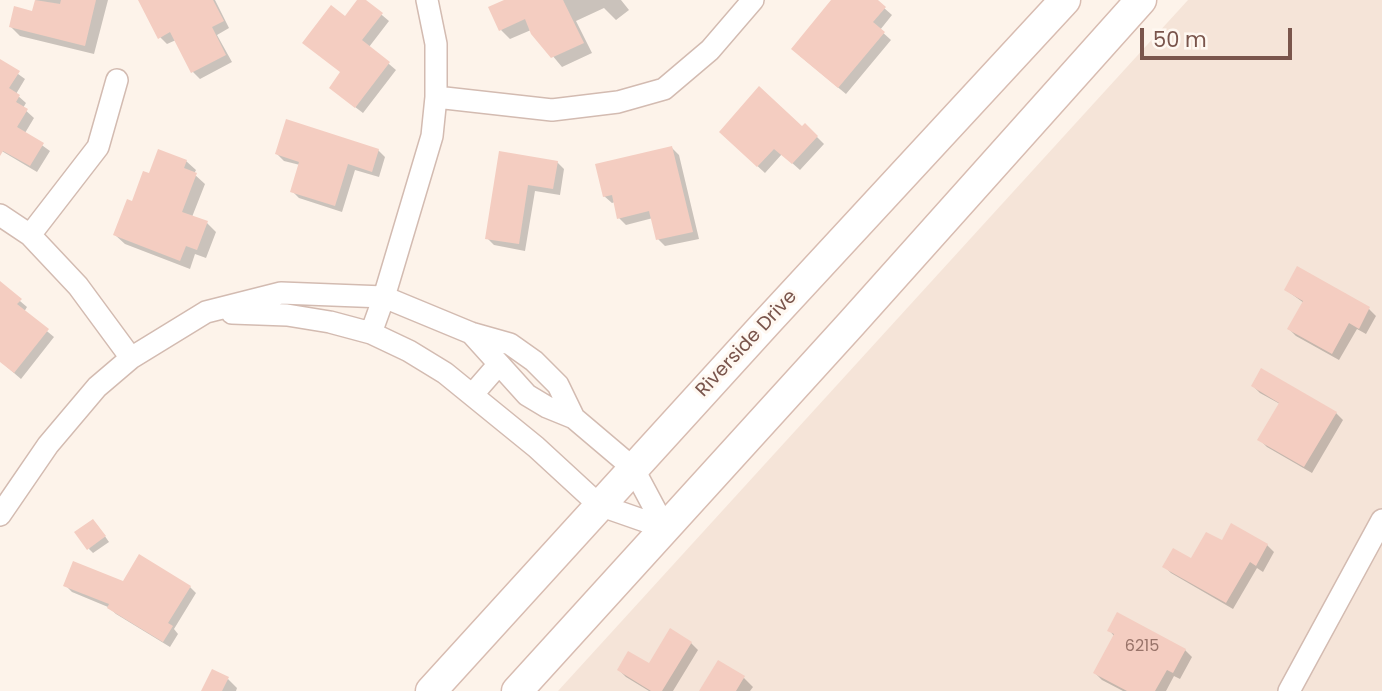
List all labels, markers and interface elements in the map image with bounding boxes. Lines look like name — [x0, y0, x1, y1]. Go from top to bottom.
scale bar — [1144, 14, 1296, 58]
text: 50 m — [1153, 25, 1207, 54]
street label: Riverside Drive — [692, 286, 802, 402]
house number: 6215 — [1125, 637, 1159, 657]

